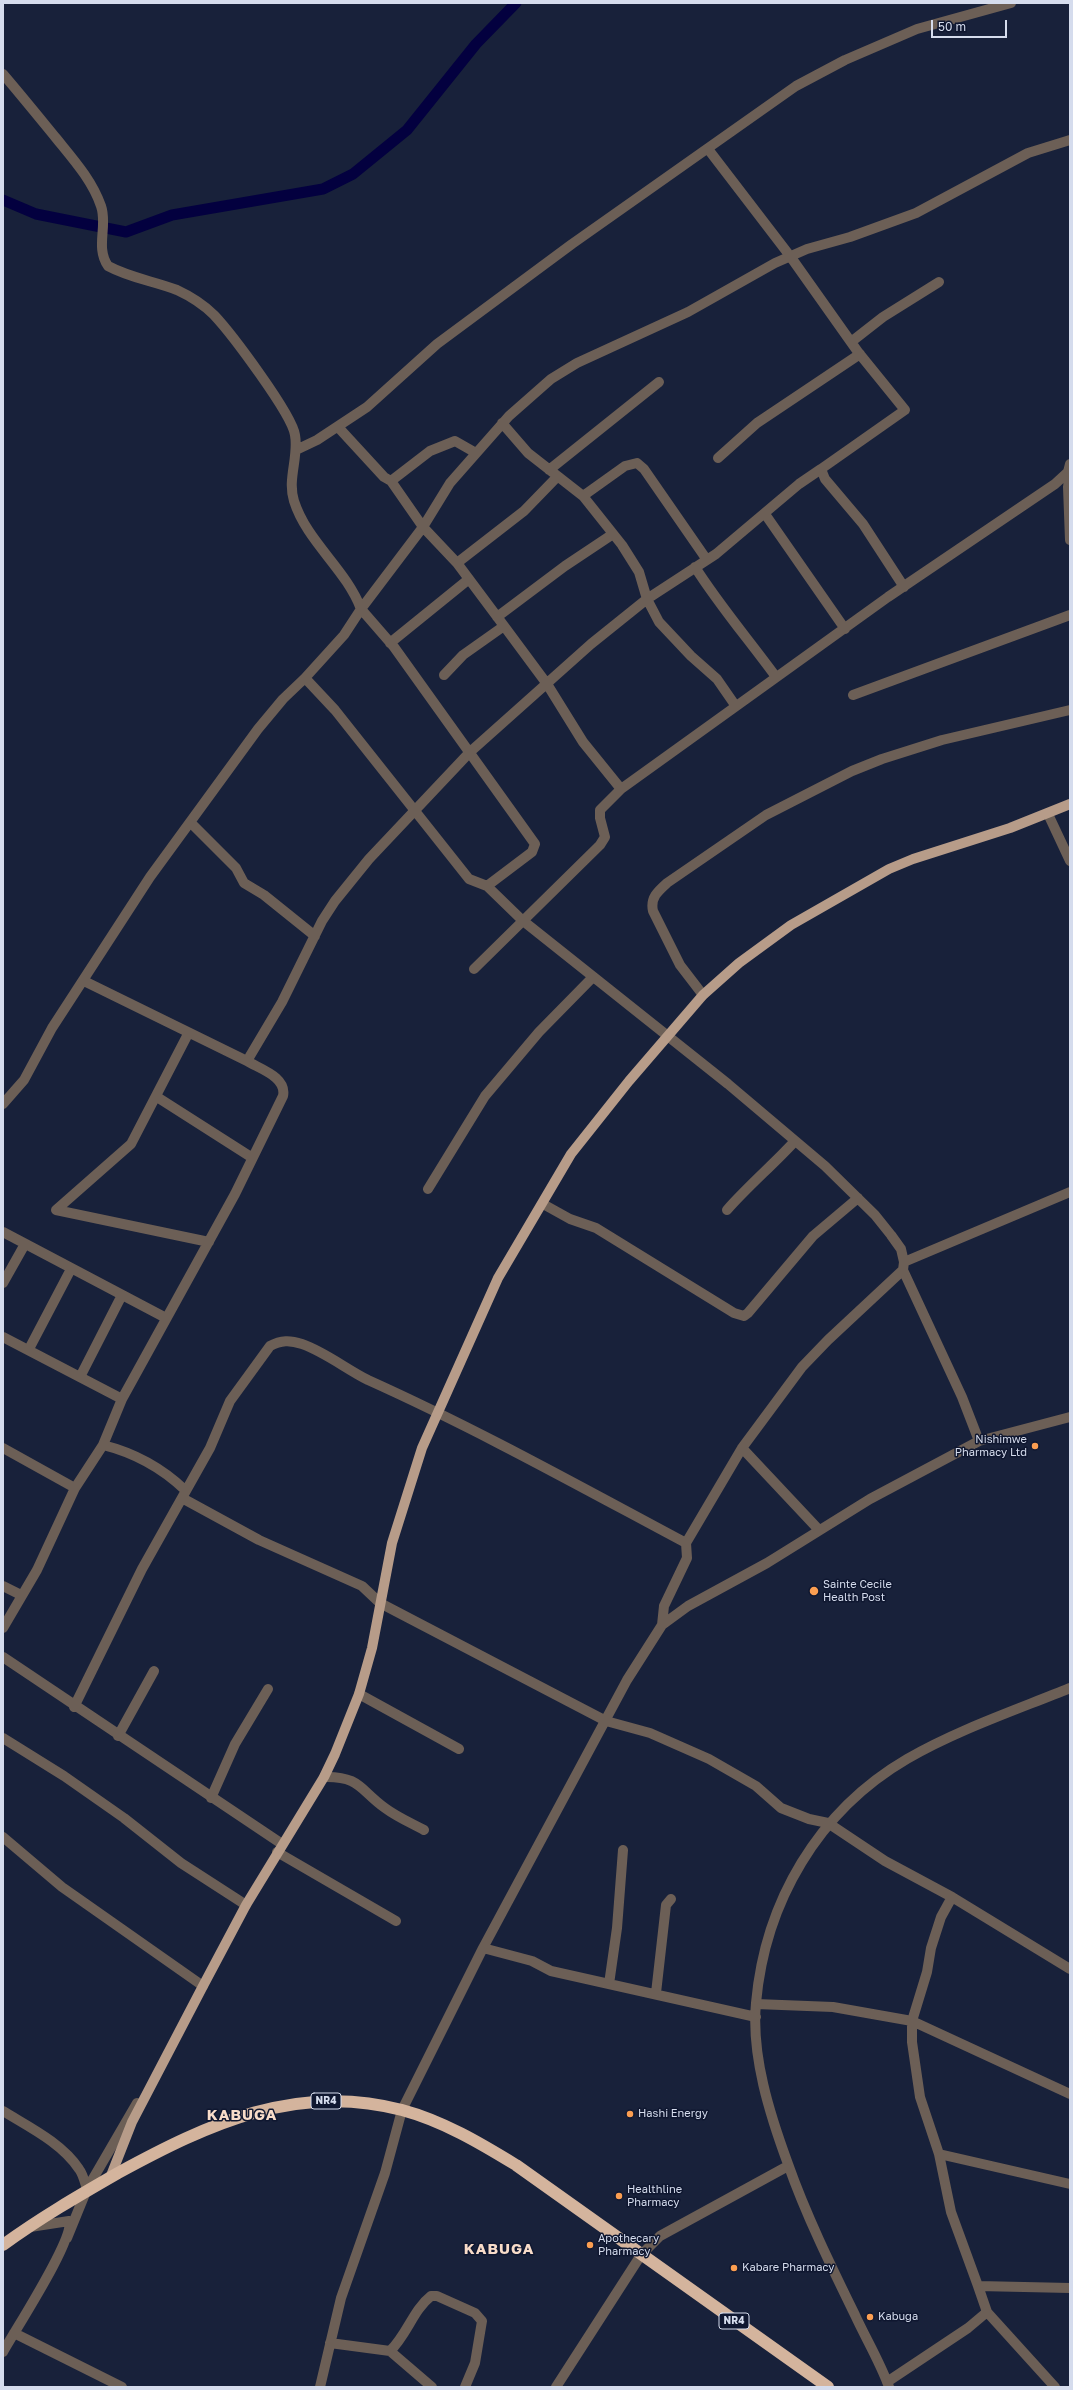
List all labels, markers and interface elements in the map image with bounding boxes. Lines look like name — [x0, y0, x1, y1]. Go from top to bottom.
scale bar — [933, 12, 1009, 38]
text: 50 m — [938, 19, 966, 34]
place label: Nishimwe Pharmacy Ltd — [955, 1433, 1027, 1459]
marker: Nishimwe Pharmacy Ltd — [1030, 1441, 1040, 1451]
place label: Sainte Cecile Health Post — [823, 1578, 892, 1604]
marker: Sainte Cecile Health Post — [808, 1585, 820, 1597]
road number: NR4 — [311, 2093, 341, 2109]
district label: KABUGA — [207, 2106, 277, 2124]
place label: Hashi Energy — [638, 2107, 708, 2121]
marker: Hashi Energy — [625, 2109, 635, 2119]
place label: Healthline Pharmacy — [627, 2183, 682, 2209]
marker: Healthline Pharmacy — [614, 2191, 624, 2201]
place label: Apothecary Pharmacy — [598, 2232, 659, 2258]
district label: KABUGA — [464, 2240, 534, 2258]
marker: Apothecary Pharmacy — [585, 2240, 595, 2250]
place label: Kabare Pharmacy — [742, 2261, 834, 2275]
marker: Kabare Pharmacy — [729, 2263, 739, 2273]
place label: Kabuga — [878, 2310, 918, 2324]
marker: Kabuga — [865, 2312, 875, 2322]
road number: NR4 — [719, 2313, 749, 2329]

